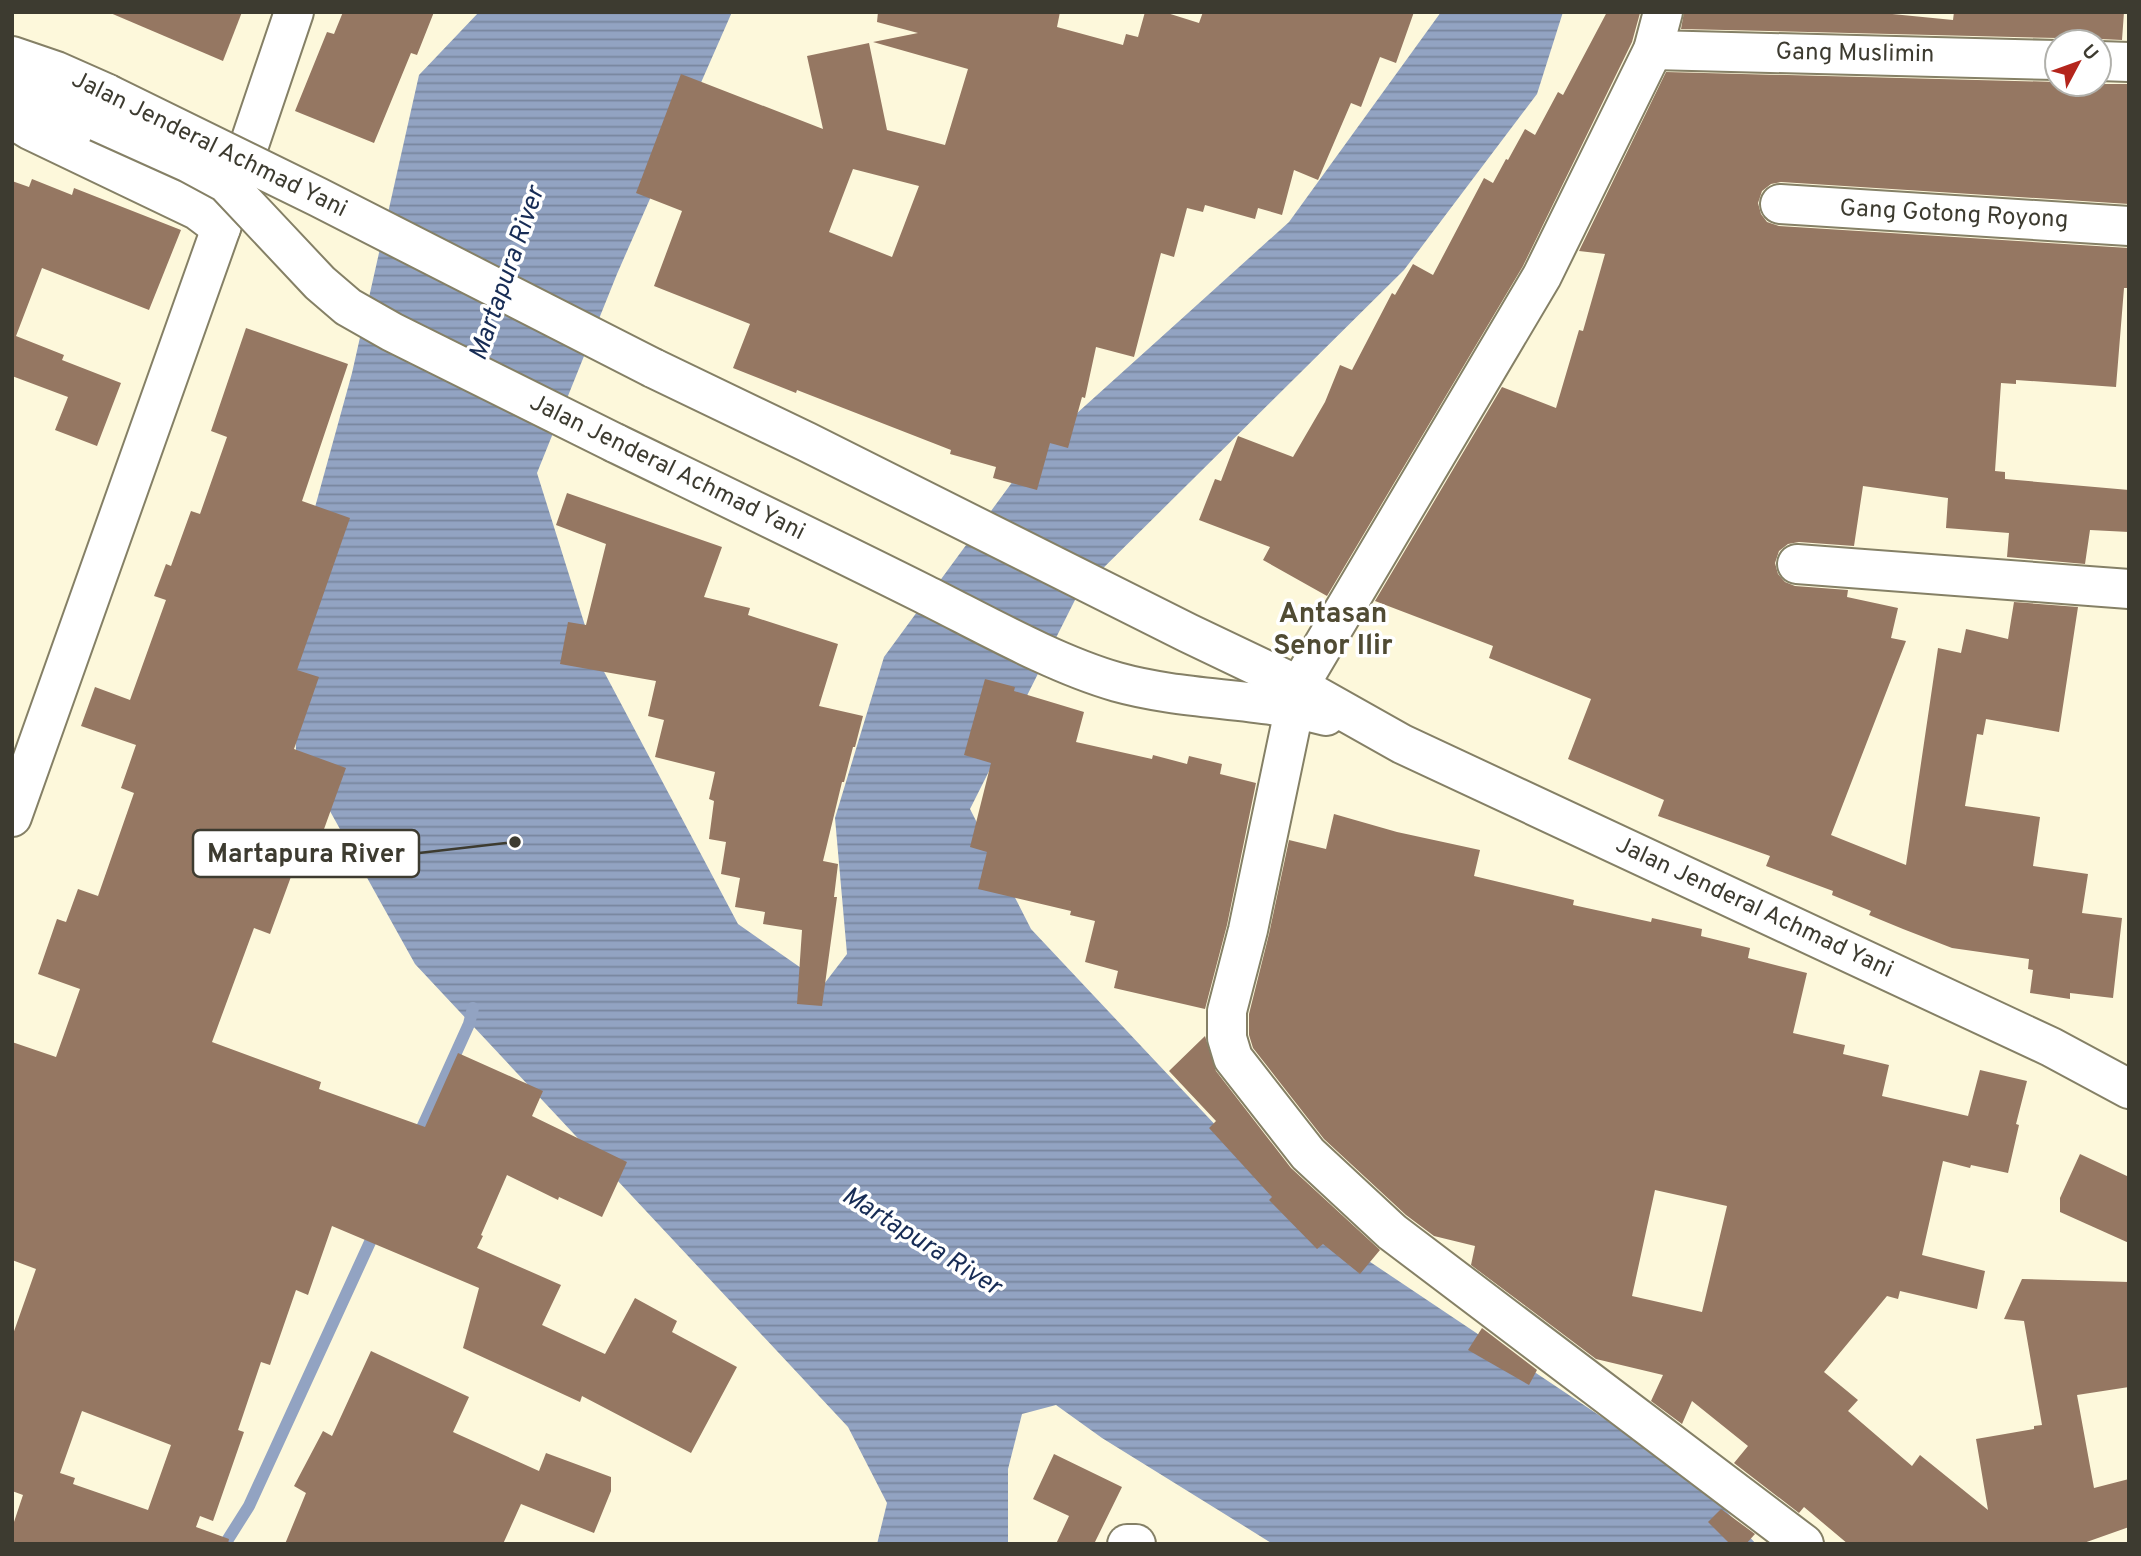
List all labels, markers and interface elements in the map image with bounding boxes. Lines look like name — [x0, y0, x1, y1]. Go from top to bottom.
north arrow — [2043, 28, 2113, 98]
street label: Gang Muslimin — [1775, 38, 1935, 70]
text: U — [2076, 40, 2103, 66]
street label: Jalan Jenderal Achmad Yani — [66, 65, 352, 225]
water label: Martapura River — [463, 181, 554, 365]
street label: Gang Gotong Royong — [1839, 194, 2069, 236]
street label: Jalan Jenderal Achmad Yani — [524, 388, 810, 548]
district label: Antasan Senor Ilir — [1273, 597, 1393, 665]
callout: Martapura River — [193, 830, 419, 877]
street label: Jalan Jenderal Achmad Yani — [1610, 830, 1898, 986]
text: Martapura River — [207, 839, 405, 872]
water label: Martapura River — [835, 1180, 1009, 1305]

